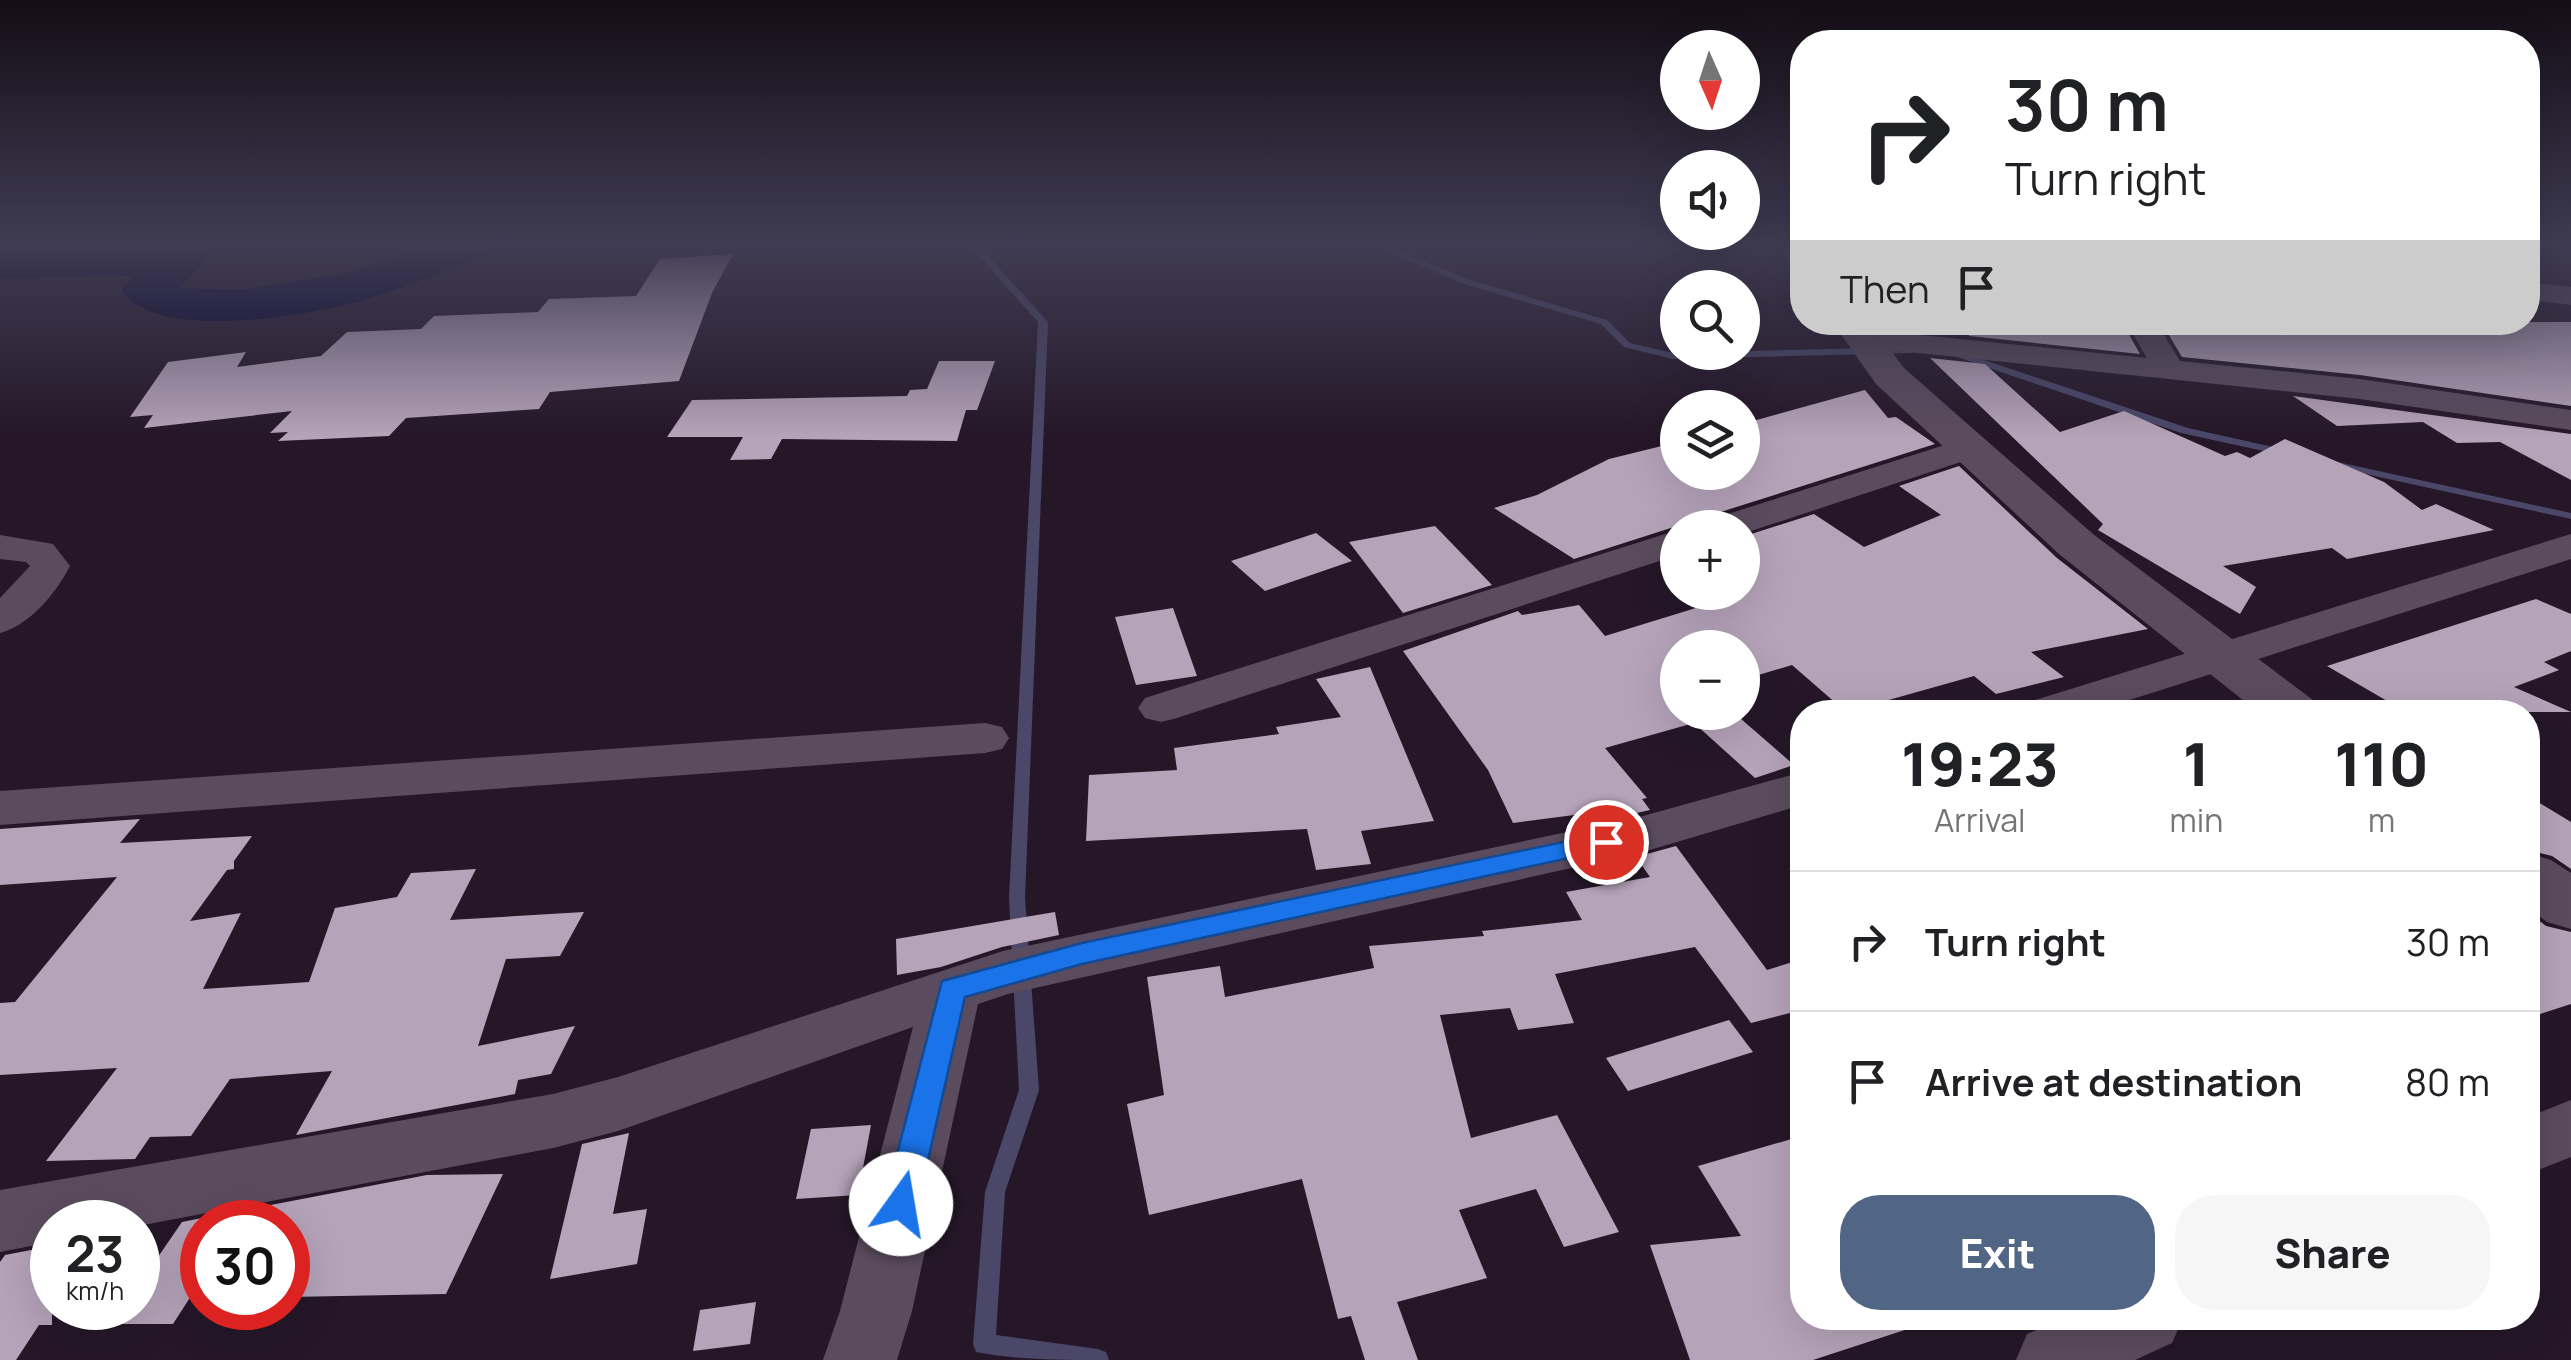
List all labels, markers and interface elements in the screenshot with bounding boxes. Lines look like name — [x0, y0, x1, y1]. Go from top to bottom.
north arrow — [1660, 30, 1760, 130]
map controls — [1660, 30, 1760, 730]
text: 30 m — [2005, 56, 2169, 152]
icon: right — [1840, 70, 1970, 200]
text: Turn right — [2005, 147, 2206, 209]
button: sound — [1660, 150, 1760, 250]
icon: arrive — [1949, 260, 2004, 315]
text: Then — [1840, 262, 1929, 314]
button: search — [1660, 270, 1760, 370]
button: layers — [1660, 390, 1760, 490]
button: + — [1660, 510, 1760, 610]
button: − — [1660, 630, 1760, 730]
text: 19:23 — [1901, 722, 2059, 804]
text: 1 — [2183, 722, 2210, 804]
text: 110 — [2334, 722, 2429, 804]
text: Arrival — [1934, 798, 2025, 842]
text: min — [2170, 798, 2223, 842]
text: m — [2368, 798, 2395, 842]
pin — [1564, 800, 1649, 885]
icon: arrive — [1579, 815, 1634, 870]
icon: right — [1840, 914, 1895, 969]
text: Turn right — [1925, 915, 2106, 967]
text: 30 m — [2406, 915, 2490, 967]
icon: arrive — [1840, 1054, 1895, 1109]
text: Arrive at destination — [1925, 1055, 2302, 1107]
text: 80 m — [2405, 1055, 2490, 1107]
position arrow — [849, 1152, 953, 1256]
button: Exit — [1840, 1195, 2155, 1310]
button: Share — [2175, 1195, 2490, 1310]
speed limit sign: 30 — [180, 1200, 310, 1330]
text: 23 — [66, 1219, 124, 1287]
text: km/h — [66, 1273, 124, 1308]

